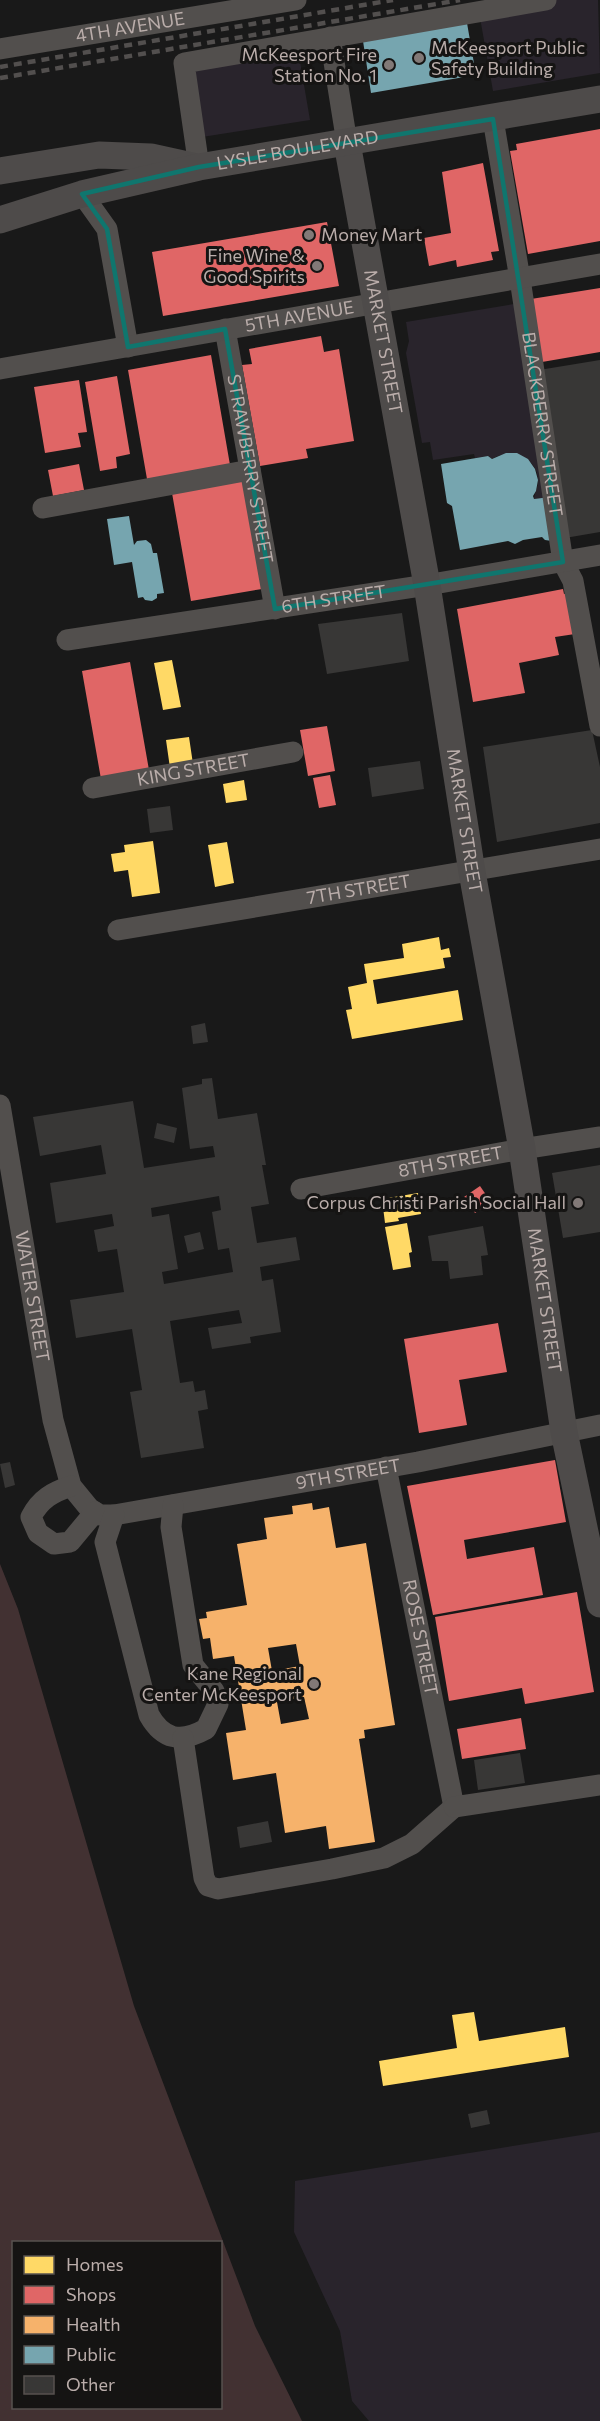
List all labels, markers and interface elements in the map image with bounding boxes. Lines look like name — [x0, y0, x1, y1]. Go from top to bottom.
street label: 4TH AVENUE — [74, 7, 186, 46]
place label: McKeesport Public Safety Building — [431, 36, 585, 79]
place label: McKeesport Fire Station No. 1 — [242, 43, 377, 86]
marker: McKeesport Public Safety Building — [412, 51, 426, 65]
marker: McKeesport Fire Station No. 1 — [382, 58, 396, 72]
street label: LYSLE BOULEVARD — [215, 125, 380, 174]
place label: Money Mart — [321, 223, 422, 245]
marker: Money Mart — [302, 228, 316, 242]
place label: Fine Wine & Good Spirits — [203, 244, 305, 287]
marker: Fine Wine & Good Spirits — [310, 259, 324, 273]
street label: MARKET STREET — [360, 268, 408, 416]
street label: 5TH AVENUE — [243, 295, 355, 336]
street label: BLACKBERRY STREET — [518, 330, 568, 518]
street label: STRAWBERRY STREET — [223, 372, 279, 565]
street label: 6TH STREET — [280, 579, 388, 617]
street label: MARKET STREET — [443, 747, 488, 895]
street label: KING STREET — [135, 748, 251, 790]
street label: 7TH STREET — [305, 869, 412, 908]
street label: 8TH STREET — [396, 1141, 504, 1181]
place label: Corpus Christi Parish Social Hall — [307, 1191, 566, 1213]
marker: Corpus Christi Parish Social Hall — [571, 1196, 585, 1210]
street label: MARKET STREET — [524, 1226, 567, 1374]
street label: WATER STREET — [11, 1229, 55, 1363]
street label: 9TH STREET — [294, 1453, 402, 1493]
street label: ROSE STREET — [399, 1577, 443, 1697]
place label: Kane Regional Center McKeesport — [142, 1662, 302, 1705]
marker: Kane Regional Center McKeesport — [307, 1677, 321, 1691]
legend — [12, 2241, 222, 2409]
text: Homes — [66, 2253, 124, 2275]
text: Shops — [66, 2283, 116, 2305]
text: Health — [66, 2313, 121, 2335]
text: Public — [66, 2343, 116, 2365]
text: Other — [66, 2373, 115, 2395]

